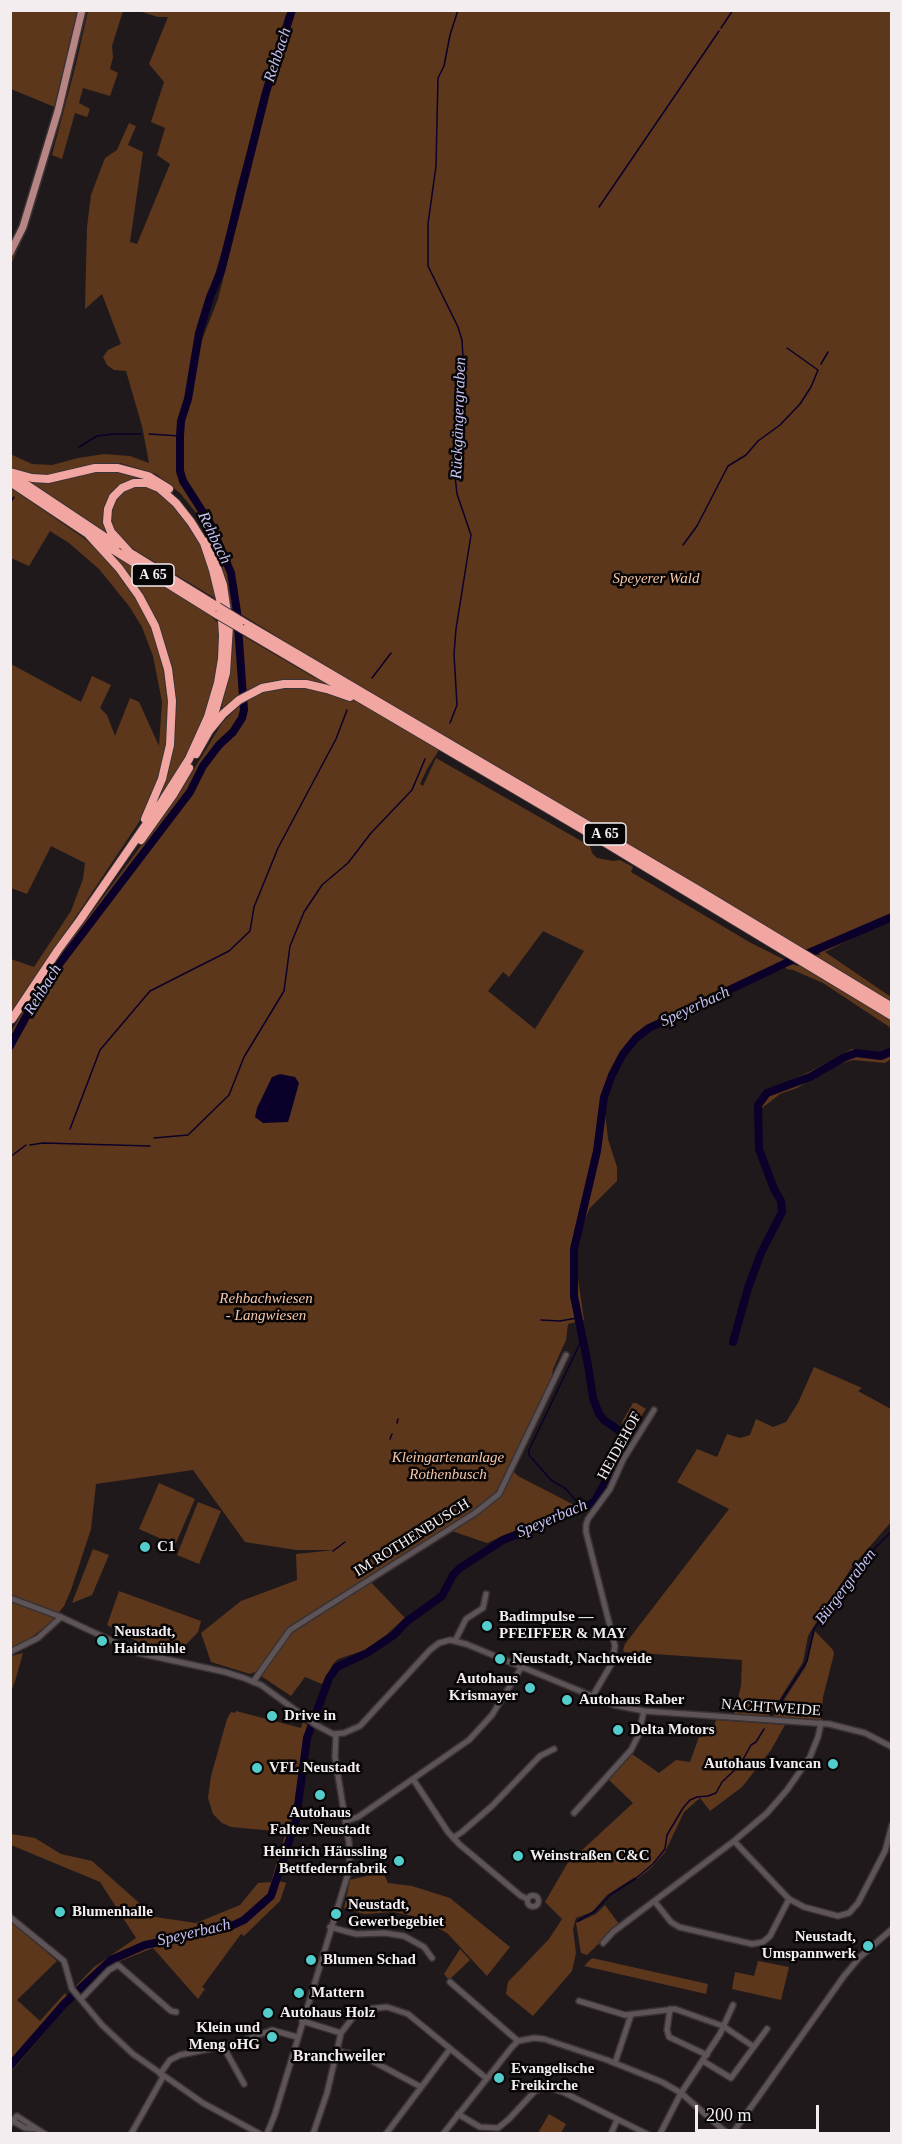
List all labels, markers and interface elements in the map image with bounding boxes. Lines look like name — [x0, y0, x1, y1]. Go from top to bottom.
water label: Rehbach — [260, 25, 296, 85]
water label: Rückgängergraben — [447, 357, 471, 479]
water label: Rehbach — [193, 509, 235, 567]
road number: A 65 — [132, 564, 174, 586]
park label: Speyerer Wald — [613, 570, 699, 588]
road number: A 65 — [584, 823, 626, 845]
water label: Rehbach — [20, 961, 66, 1019]
water label: Speyerbach — [657, 983, 733, 1031]
park label: Rehbachwiesen - Langwiesen — [219, 1290, 313, 1325]
street label: HEIDEHOF — [594, 1409, 646, 1483]
park label: Kleingartenanlage Rothenbusch — [392, 1449, 504, 1484]
street label: IM ROTHENBUSCH — [351, 1495, 473, 1581]
water label: Speyerbach — [514, 1496, 590, 1542]
place label: C1 — [157, 1538, 175, 1556]
marker: C1 — [138, 1540, 152, 1554]
water label: Bürgergraben — [811, 1545, 881, 1629]
place label: Badimpulse — PFEIFFER & MAY — [499, 1608, 627, 1643]
marker: Badimpulse — PFEIFFER & MAY — [480, 1619, 494, 1633]
place label: Neustadt, Haidmühle — [114, 1623, 186, 1658]
marker: Neustadt, Haidmühle — [95, 1634, 109, 1648]
place label: Neustadt, Nachtweide — [512, 1650, 652, 1668]
marker: Neustadt, Nachtweide — [493, 1652, 507, 1666]
place label: Autohaus Krismayer — [449, 1670, 518, 1705]
marker: Autohaus Krismayer — [523, 1681, 537, 1695]
place label: Autohaus Raber — [579, 1691, 684, 1709]
marker: Autohaus Raber — [560, 1693, 574, 1707]
street label: NACHTWEIDE — [721, 1696, 821, 1720]
place label: Drive in — [284, 1707, 336, 1725]
marker: Drive in — [265, 1709, 279, 1723]
place label: Delta Motors — [630, 1721, 715, 1739]
marker: Delta Motors — [611, 1723, 625, 1737]
place label: Autohaus Ivancan — [704, 1755, 821, 1773]
marker: Autohaus Ivancan — [826, 1757, 840, 1771]
place label: VFL Neustadt — [269, 1759, 360, 1777]
marker: VFL Neustadt — [250, 1761, 264, 1775]
marker: Autohaus Falter Neustadt — [313, 1788, 327, 1802]
place label: Autohaus Falter Neustadt — [270, 1804, 370, 1839]
place label: Heinrich Häussling Bettfedernfabrik — [263, 1843, 387, 1878]
place label: Weinstraßen C&C — [530, 1847, 650, 1865]
marker: Weinstraßen C&C — [511, 1849, 525, 1863]
marker: Heinrich Häussling Bettfedernfabrik — [392, 1854, 406, 1868]
place label: Neustadt, Gewerbegebiet — [348, 1896, 444, 1931]
place label: Blumenhalle — [72, 1903, 153, 1921]
marker: Blumenhalle — [53, 1905, 67, 1919]
marker: Neustadt, Gewerbegebiet — [329, 1907, 343, 1921]
water label: Speyerbach — [155, 1915, 233, 1951]
place label: Neustadt, Umspannwerk — [762, 1928, 856, 1963]
marker: Neustadt, Umspannwerk — [861, 1939, 875, 1953]
place label: Blumen Schad — [323, 1951, 416, 1969]
marker: Blumen Schad — [304, 1953, 318, 1967]
place label: Mattern — [311, 1984, 364, 2002]
marker: Mattern — [292, 1986, 306, 2000]
place label: Autohaus Holz — [280, 2004, 375, 2022]
marker: Autohaus Holz — [261, 2006, 275, 2020]
place label: Klein und Meng oHG — [189, 2019, 260, 2054]
marker: Klein und Meng oHG — [265, 2030, 279, 2044]
district label: Branchweiler — [293, 2047, 385, 2067]
place label: Evangelische Freikirche — [511, 2060, 594, 2095]
marker: Evangelische Freikirche — [492, 2071, 506, 2085]
scale bar — [698, 2093, 822, 2131]
text: 200 m — [706, 2105, 752, 2125]

